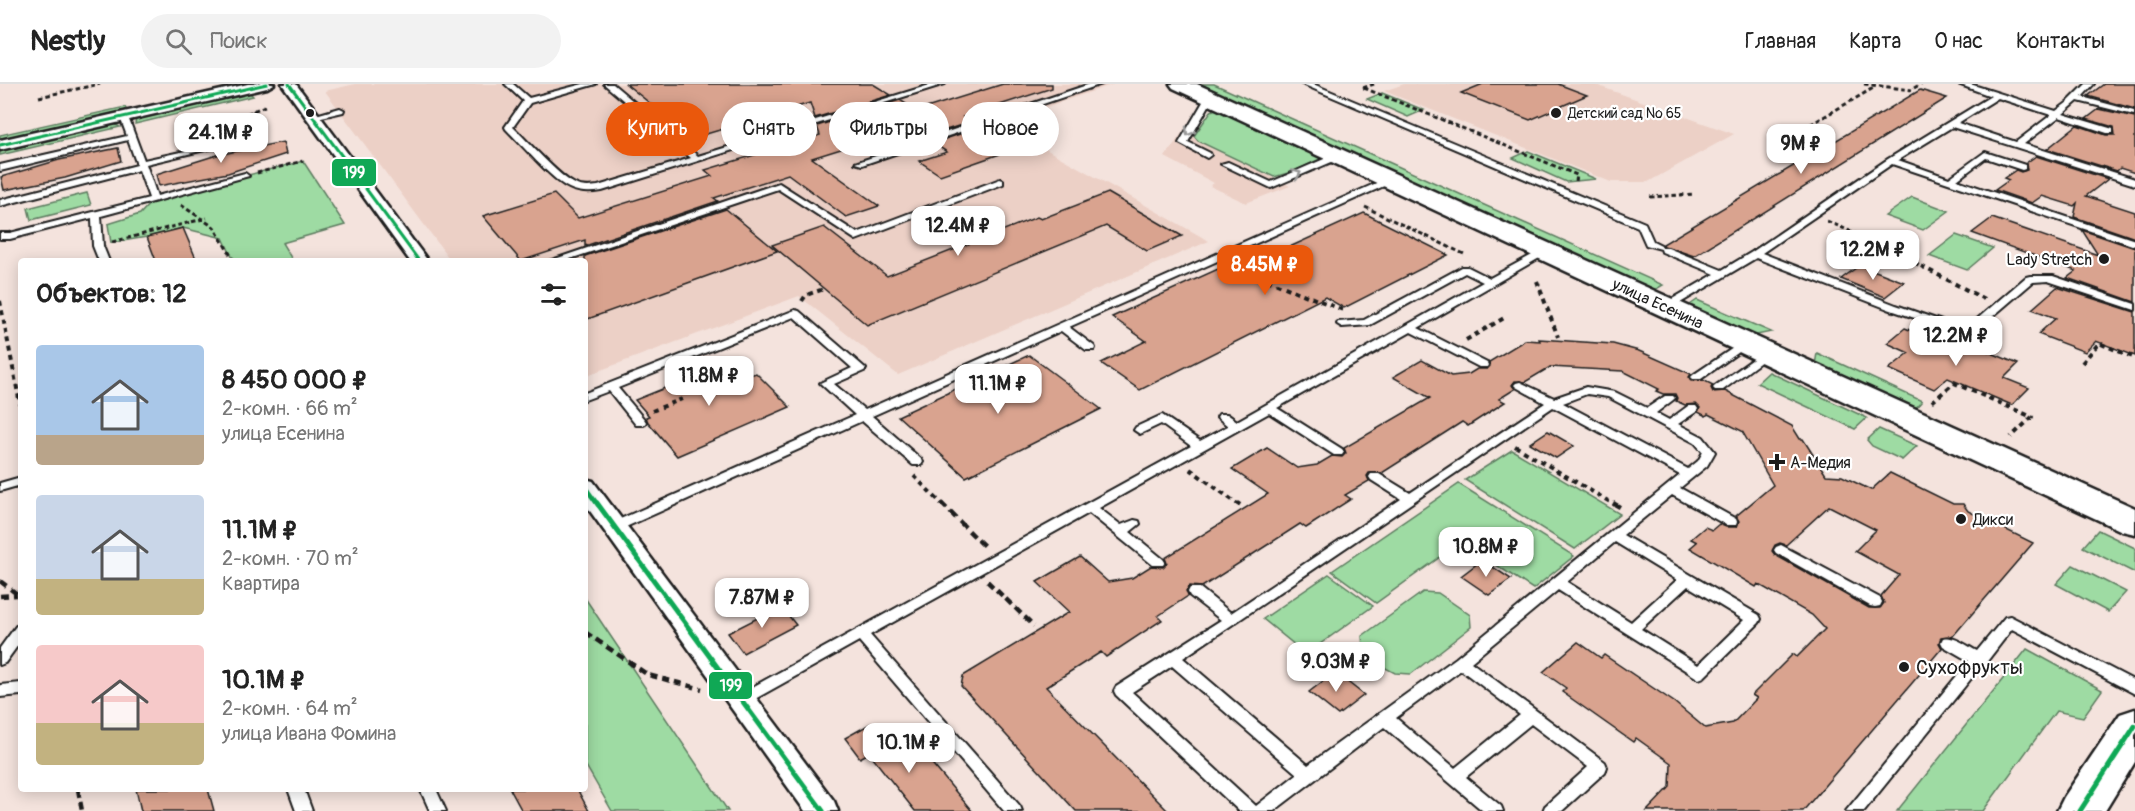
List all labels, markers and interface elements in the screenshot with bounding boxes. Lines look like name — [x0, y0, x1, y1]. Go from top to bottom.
search box — [141, 14, 561, 68]
text: Nestly — [30, 24, 105, 59]
icon: search — [162, 25, 195, 58]
text: Поиск — [210, 27, 268, 55]
text: Главная — [1745, 28, 1816, 55]
text: Карта — [1849, 28, 1901, 55]
text: О нас — [1934, 28, 1983, 55]
text: Контакты — [2016, 28, 2105, 55]
chip: Купить — [606, 102, 709, 156]
chip: Снять — [721, 102, 817, 156]
chip: Фильтры — [829, 102, 949, 156]
chip: Новое — [961, 102, 1059, 156]
place label: Детский сад № 65 — [1567, 105, 1681, 122]
marker: Детский сад № 65 — [1549, 106, 1563, 120]
unlabelled marker — [304, 107, 316, 119]
pin: 24.1M ₽ — [166, 113, 276, 164]
text: 24.1M ₽ — [188, 120, 254, 145]
pin: 9M ₽ — [1765, 124, 1837, 175]
one-way arrow — [1185, 126, 1197, 136]
text: 9M ₽ — [1780, 131, 1822, 156]
line badge: 199 — [331, 158, 377, 187]
text: 199 — [343, 163, 365, 183]
one-way arrow — [1291, 169, 1302, 181]
pin: 12.4M ₽ — [903, 206, 1013, 257]
text: 12.4M ₽ — [925, 213, 991, 238]
pin: 12.2M ₽ — [1818, 230, 1928, 281]
text: 12.2M ₽ — [1840, 237, 1906, 262]
pin: 8.45M ₽ — [1210, 245, 1320, 296]
place label: Lady Stretch — [2006, 250, 2092, 270]
text: 8.45M ₽ — [1231, 252, 1299, 277]
marker: Lady Stretch — [2097, 252, 2111, 266]
street label: улица Есенина — [1608, 274, 1706, 334]
text: Объектов: 12 — [36, 278, 187, 310]
icon: filters — [537, 278, 570, 311]
pin: 12.2M ₽ — [1901, 316, 2011, 367]
text: 12.2M ₽ — [1923, 323, 1989, 348]
pin: 11.8M ₽ — [654, 356, 764, 407]
text: 11.8M ₽ — [679, 363, 739, 388]
text: 8 450 000 ₽ — [222, 364, 368, 396]
pin: 11.1M ₽ — [943, 364, 1053, 415]
icon: home — [84, 369, 156, 441]
text: 11.1M ₽ — [969, 371, 1027, 396]
text: 2-комн. · 66 m² — [222, 396, 358, 421]
text: улица Есенина — [222, 421, 345, 446]
marker: А-Медия — [1768, 453, 1786, 471]
place label: А-Медия — [1790, 453, 1851, 473]
place label: Дикси — [1972, 510, 2013, 530]
marker: Дикси — [1954, 512, 1968, 526]
text: 11.1M ₽ — [222, 514, 298, 546]
icon: home — [84, 519, 156, 591]
pin: 10.8M ₽ — [1431, 527, 1541, 578]
text: 10.8M ₽ — [1453, 534, 1519, 559]
text: 2-комн. · 70 m² — [222, 546, 359, 571]
text: Квартира — [222, 571, 300, 596]
pin: 7.87M ₽ — [707, 578, 817, 629]
text: 7.87M ₽ — [729, 585, 795, 610]
pin: 9.03M ₽ — [1281, 642, 1391, 693]
text: 9.03M ₽ — [1301, 649, 1371, 674]
place label: Сухофрукты — [1916, 655, 2023, 680]
marker: Сухофрукты — [1897, 660, 1911, 674]
text: 10.1M ₽ — [222, 664, 306, 696]
icon: home — [84, 669, 156, 741]
line badge: 199 — [708, 671, 753, 700]
text: 199 — [720, 676, 742, 696]
text: 2-комн. · 64 m² — [222, 696, 358, 721]
text: улица Ивана Фомина — [222, 721, 396, 746]
pin: 10.1M ₽ — [854, 723, 964, 774]
text: 10.1M ₽ — [877, 730, 941, 755]

